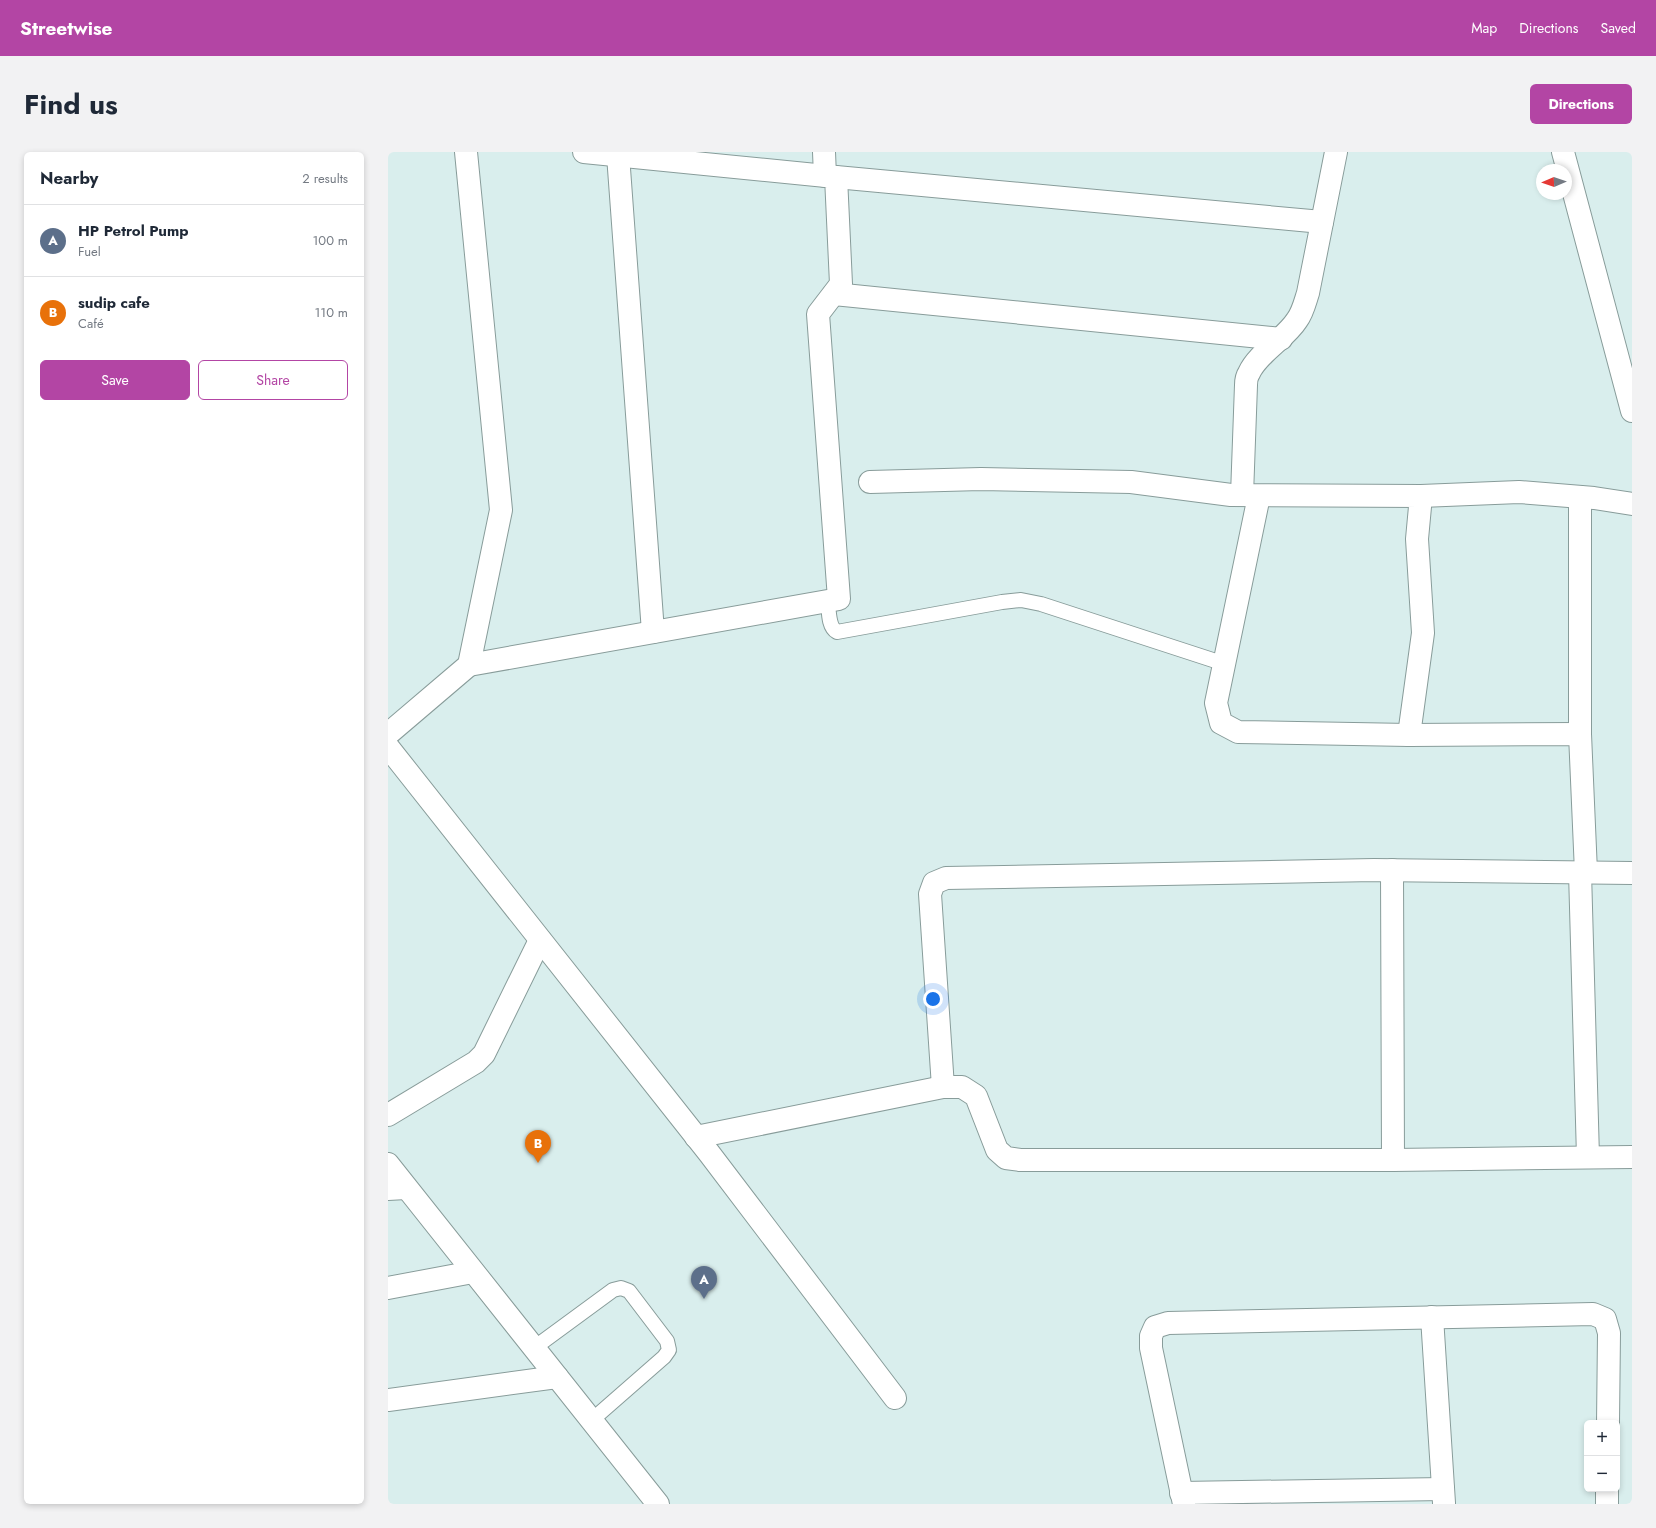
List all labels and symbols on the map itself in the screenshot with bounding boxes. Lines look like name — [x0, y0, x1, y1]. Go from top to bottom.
north arrow — [1536, 164, 1572, 200]
your location — [923, 989, 943, 1009]
pin: B — [525, 1130, 551, 1163]
pin: A — [691, 1266, 717, 1299]

